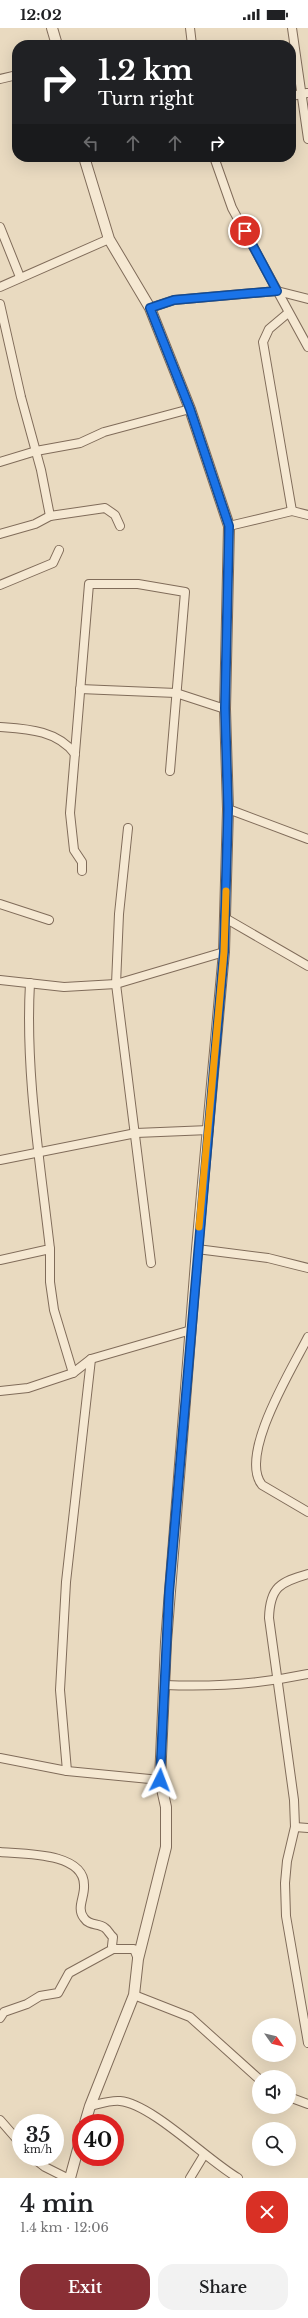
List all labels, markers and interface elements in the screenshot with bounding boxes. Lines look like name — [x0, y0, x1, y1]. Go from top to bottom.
text: 12:02 — [20, 5, 62, 24]
text: 1.2 km — [98, 53, 193, 88]
icon: right — [32, 56, 84, 108]
text: Turn right — [98, 88, 194, 110]
icon: left — [80, 132, 102, 154]
icon: ahead — [122, 132, 144, 154]
icon: ahead — [164, 132, 186, 154]
icon: right — [206, 132, 228, 154]
pin — [228, 214, 262, 248]
icon: arrive — [234, 220, 256, 242]
position arrow — [139, 1759, 181, 1801]
north arrow — [252, 2018, 296, 2062]
map controls — [252, 2018, 296, 2166]
button: sound — [252, 2070, 296, 2114]
speed limit sign: 40 — [72, 2114, 124, 2166]
button: search — [252, 2122, 296, 2166]
text: 35 — [26, 2123, 50, 2147]
text: km/h — [24, 2143, 52, 2156]
text: 4 min — [20, 2189, 94, 2218]
button: close — [246, 2191, 288, 2233]
text: 1.4 km · 12:06 — [20, 2219, 109, 2236]
button: Exit — [20, 2264, 150, 2310]
button: Share — [158, 2264, 288, 2310]

